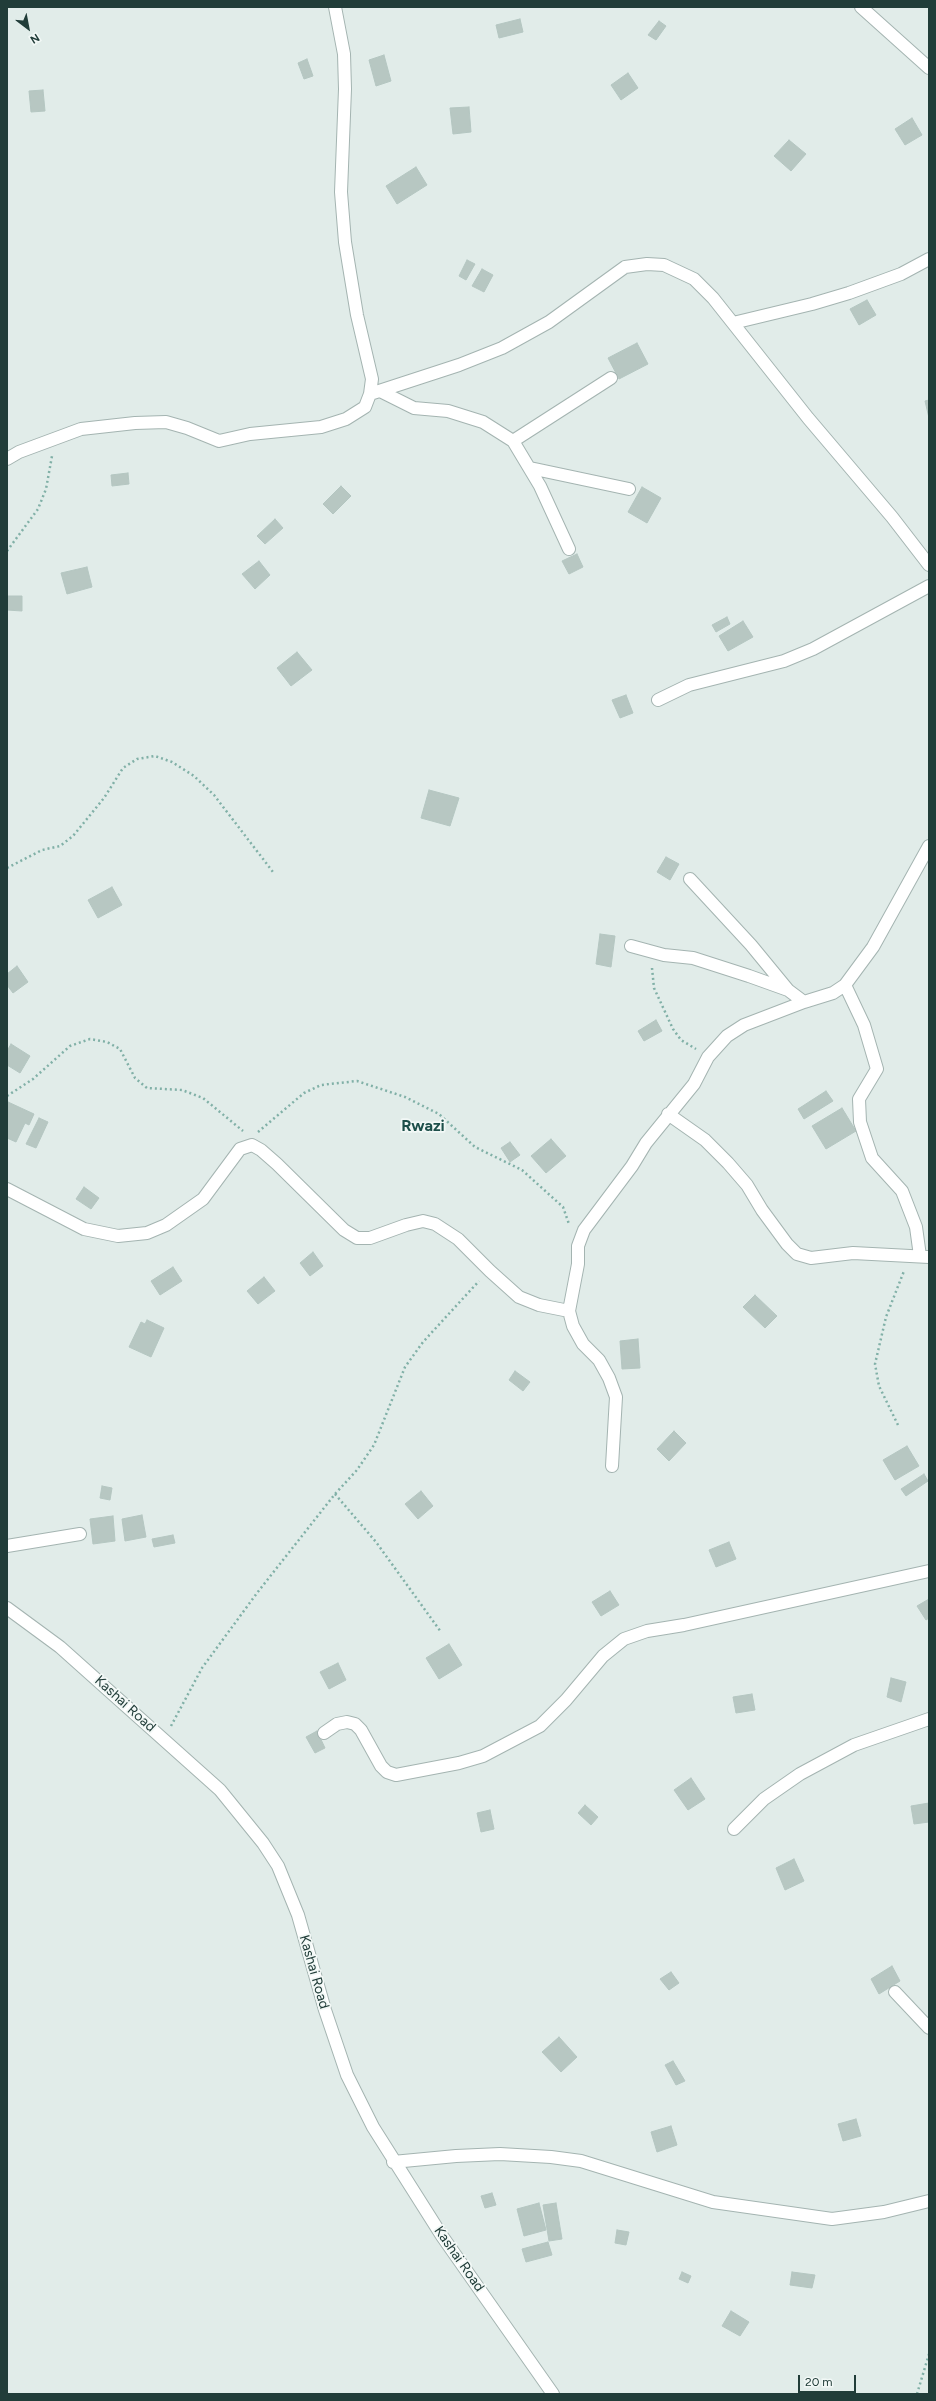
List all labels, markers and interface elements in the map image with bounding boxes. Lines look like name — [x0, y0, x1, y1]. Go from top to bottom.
north arrow — [8, 8, 48, 48]
text: N — [28, 31, 42, 46]
district label: Rwazi — [401, 1116, 445, 1136]
street label: Kashai Road — [91, 1672, 159, 1736]
street label: Kashai Road — [295, 1933, 333, 2011]
street label: Kashai Road — [430, 2223, 488, 2295]
scale bar — [800, 2367, 858, 2393]
text: 20 m — [805, 2375, 833, 2389]

